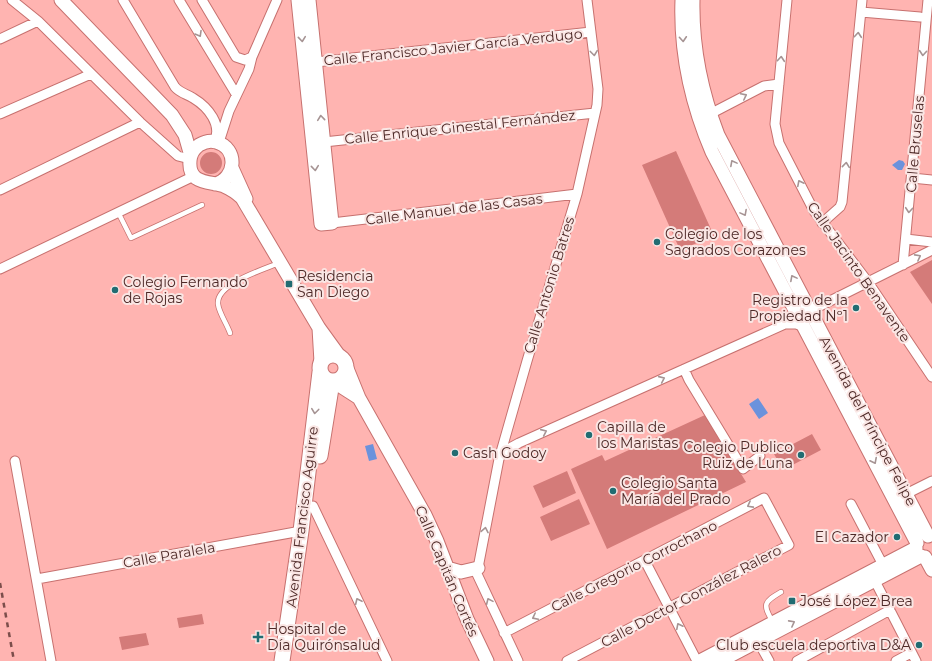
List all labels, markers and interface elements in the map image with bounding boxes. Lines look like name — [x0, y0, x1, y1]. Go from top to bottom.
street label: Calle Francisco Javier García Verdugo — [323, 24, 584, 70]
one-way arrow — [194, 30, 202, 37]
one-way arrow — [854, 32, 863, 38]
one-way arrow — [297, 36, 306, 42]
one-way arrow — [678, 36, 687, 42]
one-way arrow — [589, 50, 598, 56]
one-way arrow — [919, 50, 928, 56]
one-way arrow — [777, 56, 786, 62]
one-way arrow — [740, 93, 747, 101]
street label: Calle Bruselas — [902, 95, 928, 193]
street label: Calle Enrique Ginestal Fernández — [344, 106, 576, 148]
one-way arrow — [317, 115, 326, 121]
one-way arrow — [730, 160, 737, 167]
one-way arrow — [841, 162, 850, 168]
one-way arrow — [311, 165, 320, 171]
one-way arrow — [797, 180, 804, 188]
street label: Calle Manuel de las Casas — [364, 189, 544, 229]
street label: Calle Jacinto Benavente — [804, 198, 914, 346]
one-way arrow — [904, 207, 913, 213]
one-way arrow — [740, 209, 747, 216]
street label: Calle Antonio Batres — [520, 214, 578, 356]
place label: Colegio de los Sagrados Corazones — [665, 225, 806, 259]
marker: Colegio de los Sagrados Corazones — [652, 237, 662, 247]
one-way arrow — [913, 255, 921, 262]
place label: Residencia San Diego — [297, 267, 373, 301]
place label: Colegio Fernando de Rojas — [123, 273, 248, 307]
one-way arrow — [790, 275, 798, 282]
marker: Residencia San Diego — [284, 279, 294, 289]
marker: Colegio Fernando de Rojas — [110, 285, 120, 295]
place label: Registro de la Propiedad Nº1 — [749, 291, 848, 325]
marker: Registro de la Propiedad Nº1 — [851, 303, 861, 313]
street label: Avenida del Príncipe Felipe — [816, 333, 920, 509]
one-way arrow — [658, 376, 666, 384]
one-way arrow — [311, 408, 320, 414]
place label: Capilla de los Maristas — [597, 418, 678, 452]
street label: Avenida Francisco Aguirre — [282, 425, 322, 609]
one-way arrow — [539, 429, 547, 437]
marker: Capilla de los Maristas — [584, 430, 594, 440]
place label: Colegio Publico Ruiz de Luna — [684, 438, 793, 472]
place label: Cash Godoy — [463, 444, 547, 462]
marker: Cash Godoy — [450, 448, 460, 458]
marker: Colegio Publico Ruiz de Luna — [796, 450, 806, 460]
one-way arrow — [869, 456, 877, 464]
place label: Colegio Santa María del Prado — [621, 474, 731, 508]
marker: Colegio Santa María del Prado — [608, 486, 618, 496]
one-way arrow — [747, 501, 754, 508]
street label: Calle Capitán Cortés — [411, 503, 483, 639]
street label: Calle Gregorio Corrochano — [548, 516, 720, 616]
one-way arrow — [481, 527, 489, 533]
place label: El Cazador — [815, 528, 889, 546]
marker: El Cazador — [892, 532, 902, 542]
street label: Calle Paralela — [121, 538, 217, 572]
street label: Calle Doctor González Ralero — [598, 541, 784, 651]
place label: José López Brea — [799, 592, 913, 610]
marker: José López Brea — [787, 596, 797, 606]
one-way arrow — [355, 597, 363, 605]
one-way arrow — [486, 597, 494, 605]
one-way arrow — [532, 612, 539, 619]
place label: Hospital de Día Quirónsalud — [267, 620, 381, 654]
one-way arrow — [787, 620, 795, 628]
one-way arrow — [676, 623, 683, 631]
marker: Hospital de Día Quirónsalud — [252, 631, 264, 643]
place label: Club escuela deportiva D&A — [716, 636, 912, 654]
marker: Club escuela deportiva D&A — [914, 640, 924, 650]

